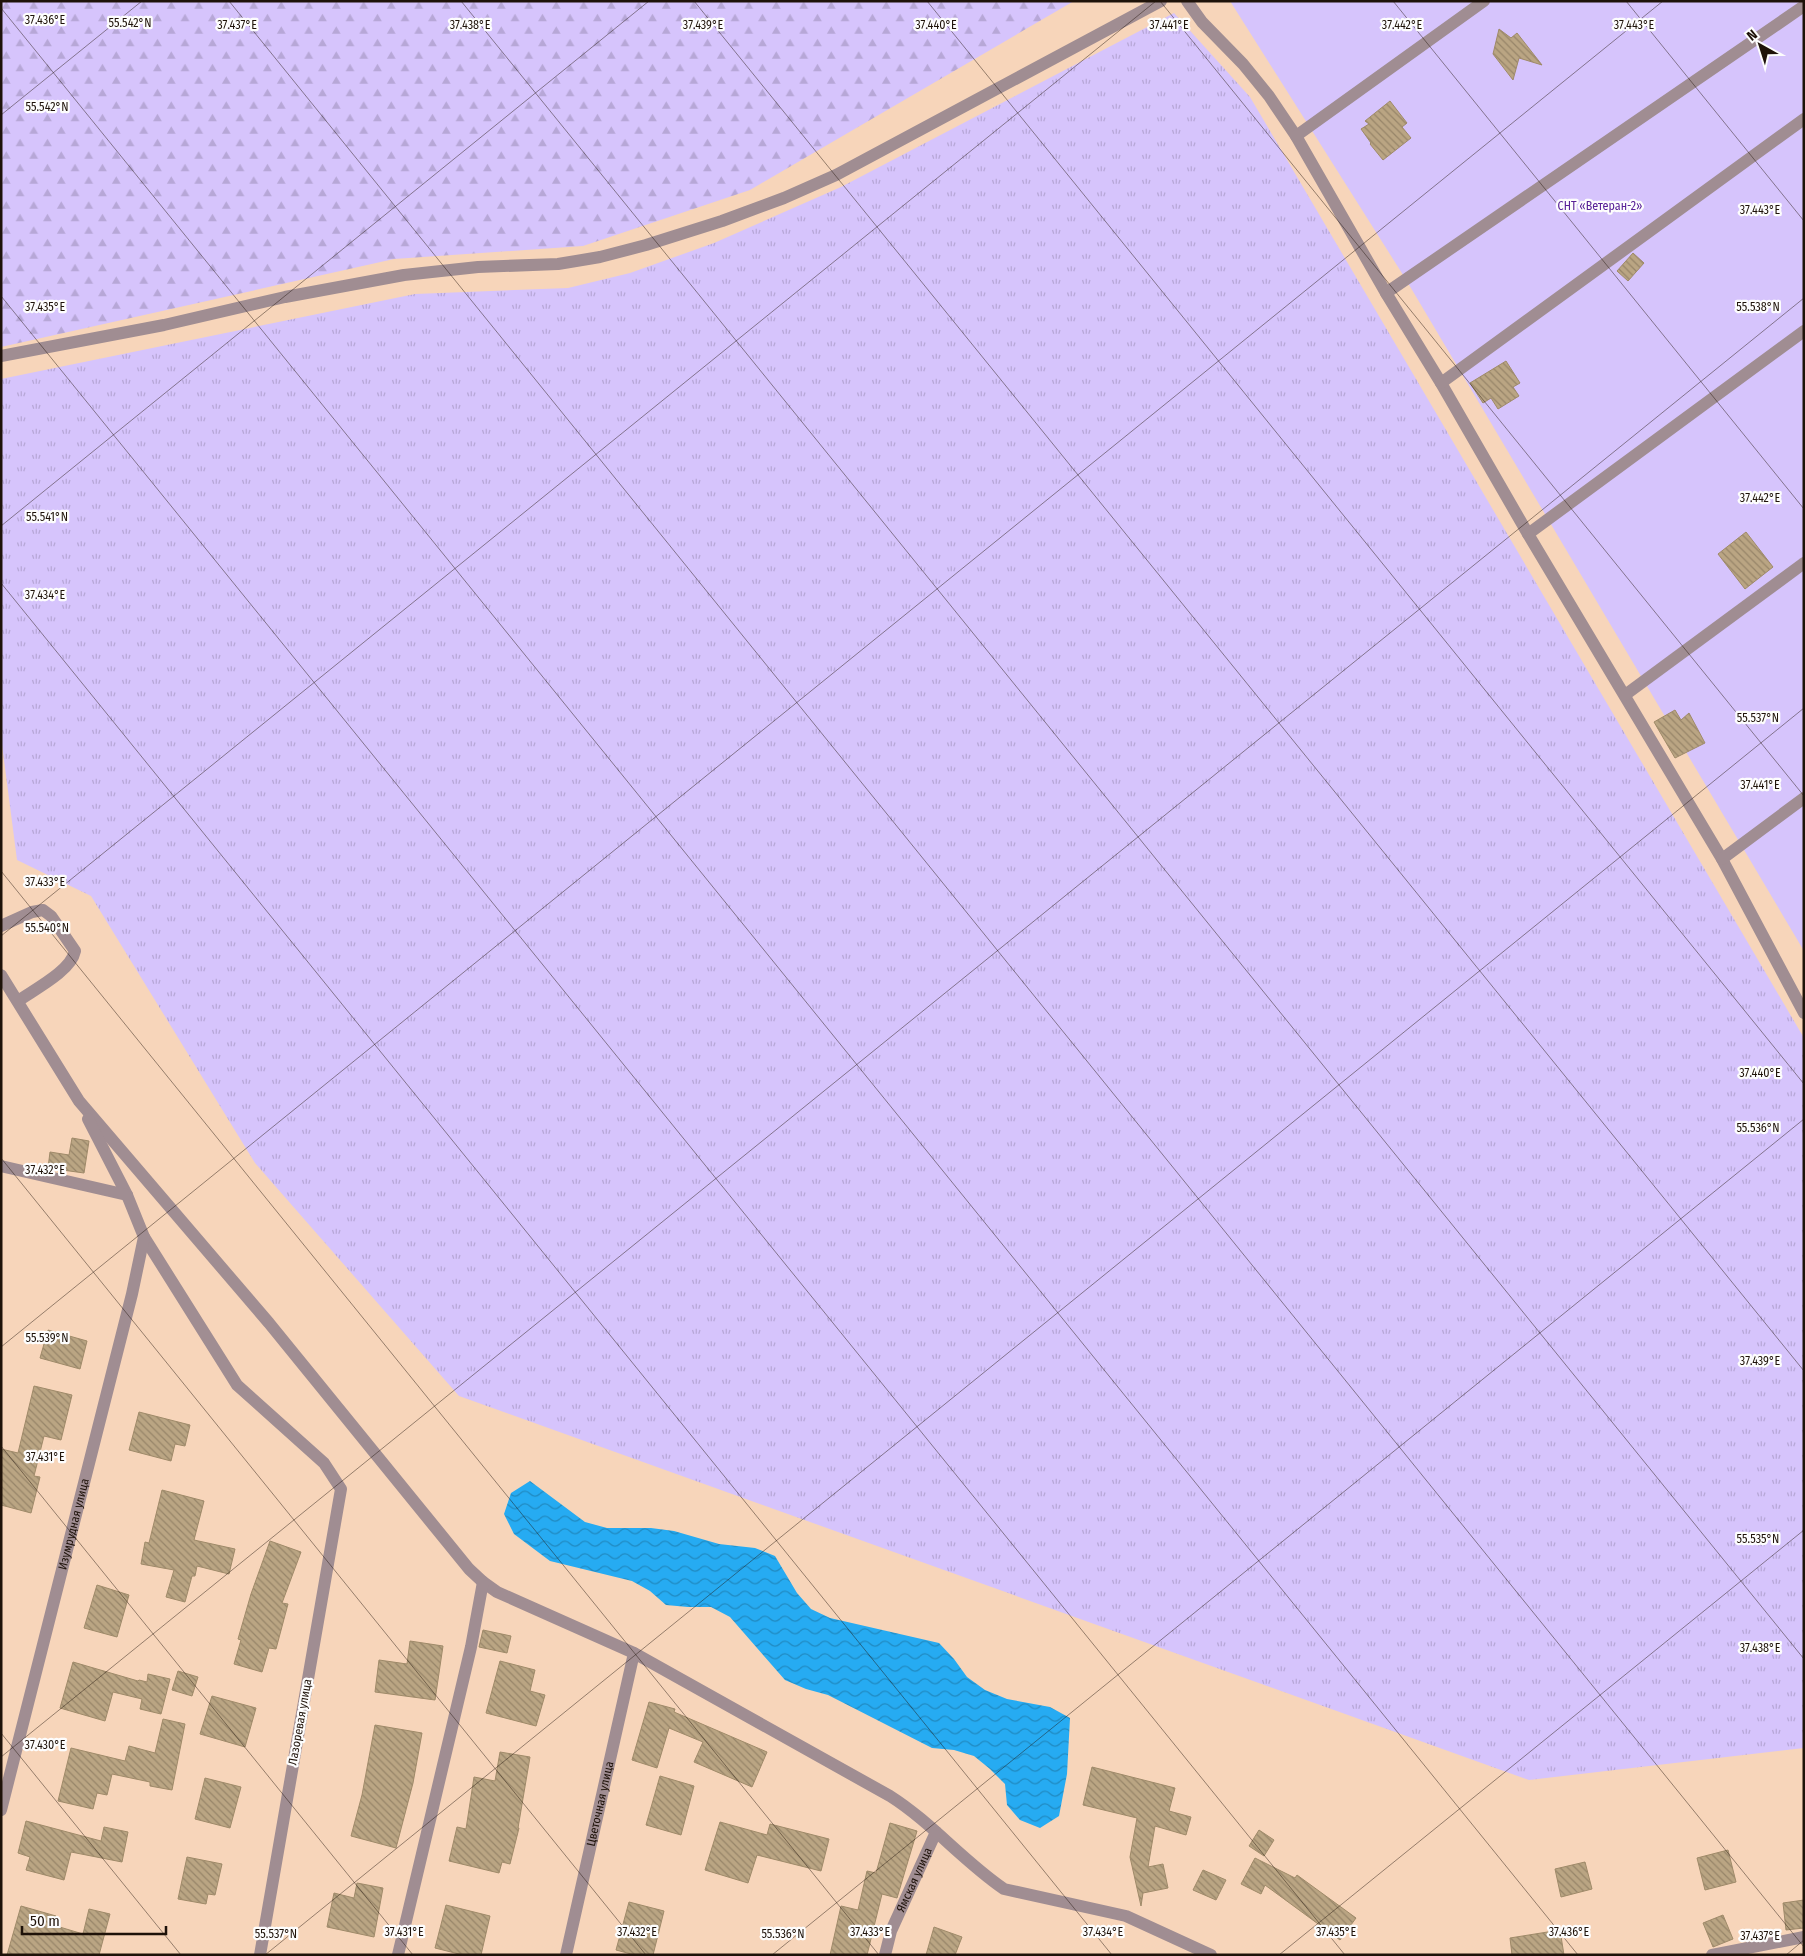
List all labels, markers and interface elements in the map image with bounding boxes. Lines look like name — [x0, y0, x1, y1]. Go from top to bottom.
text: 37.436°E — [25, 13, 66, 27]
text: 55.542°N — [109, 16, 151, 30]
text: 37.437°E — [217, 18, 257, 32]
text: 37.438°E — [450, 18, 491, 32]
text: 37.439°E — [683, 18, 724, 32]
text: 37.440°E — [915, 18, 957, 32]
text: 37.441°E — [1149, 18, 1189, 32]
text: 37.442°E — [1382, 18, 1423, 32]
text: 37.443°E — [1614, 18, 1655, 32]
north arrow — [1735, 20, 1785, 70]
text: N — [1744, 26, 1761, 45]
text: 55.542°N — [26, 100, 68, 114]
park label: СНТ «Ветеран-2» — [1558, 199, 1642, 213]
text: 37.443°E — [1740, 203, 1781, 217]
text: 37.435°E — [25, 300, 65, 314]
text: 55.538°N — [1736, 300, 1780, 314]
text: 37.442°E — [1740, 491, 1781, 505]
text: 55.541°N — [26, 510, 68, 524]
text: 37.434°E — [25, 588, 66, 602]
text: 55.537°N — [1737, 711, 1779, 725]
text: 37.441°E — [1740, 778, 1780, 792]
text: 37.433°E — [25, 875, 65, 889]
text: 55.540°N — [25, 921, 69, 935]
text: 37.440°E — [1739, 1066, 1781, 1080]
text: 55.536°N — [1736, 1121, 1780, 1135]
text: 37.432°E — [25, 1163, 65, 1177]
text: 55.539°N — [25, 1331, 69, 1345]
text: 37.439°E — [1740, 1354, 1781, 1368]
text: 37.431°E — [25, 1450, 65, 1464]
street label: Изумрудная улица — [55, 1477, 92, 1571]
text: 55.535°N — [1737, 1532, 1779, 1546]
text: 37.438°E — [1740, 1641, 1781, 1655]
street label: Лазоревая улица — [286, 1678, 315, 1766]
text: 37.430°E — [25, 1738, 66, 1752]
street label: Цветочная улица — [584, 1760, 616, 1848]
street label: Ямская улица — [894, 1845, 935, 1914]
scale bar — [22, 1904, 166, 1936]
text: 50 m — [30, 1912, 60, 1930]
text: 37.431°E — [384, 1925, 424, 1939]
text: 37.432°E — [617, 1925, 657, 1939]
text: 37.433°E — [850, 1925, 890, 1939]
text: 37.434°E — [1083, 1925, 1124, 1939]
text: 37.435°E — [1316, 1925, 1356, 1939]
text: 37.436°E — [1549, 1925, 1590, 1939]
text: 55.537°N — [255, 1927, 297, 1941]
text: 55.536°N — [761, 1927, 805, 1941]
text: 37.437°E — [1740, 1929, 1780, 1943]

